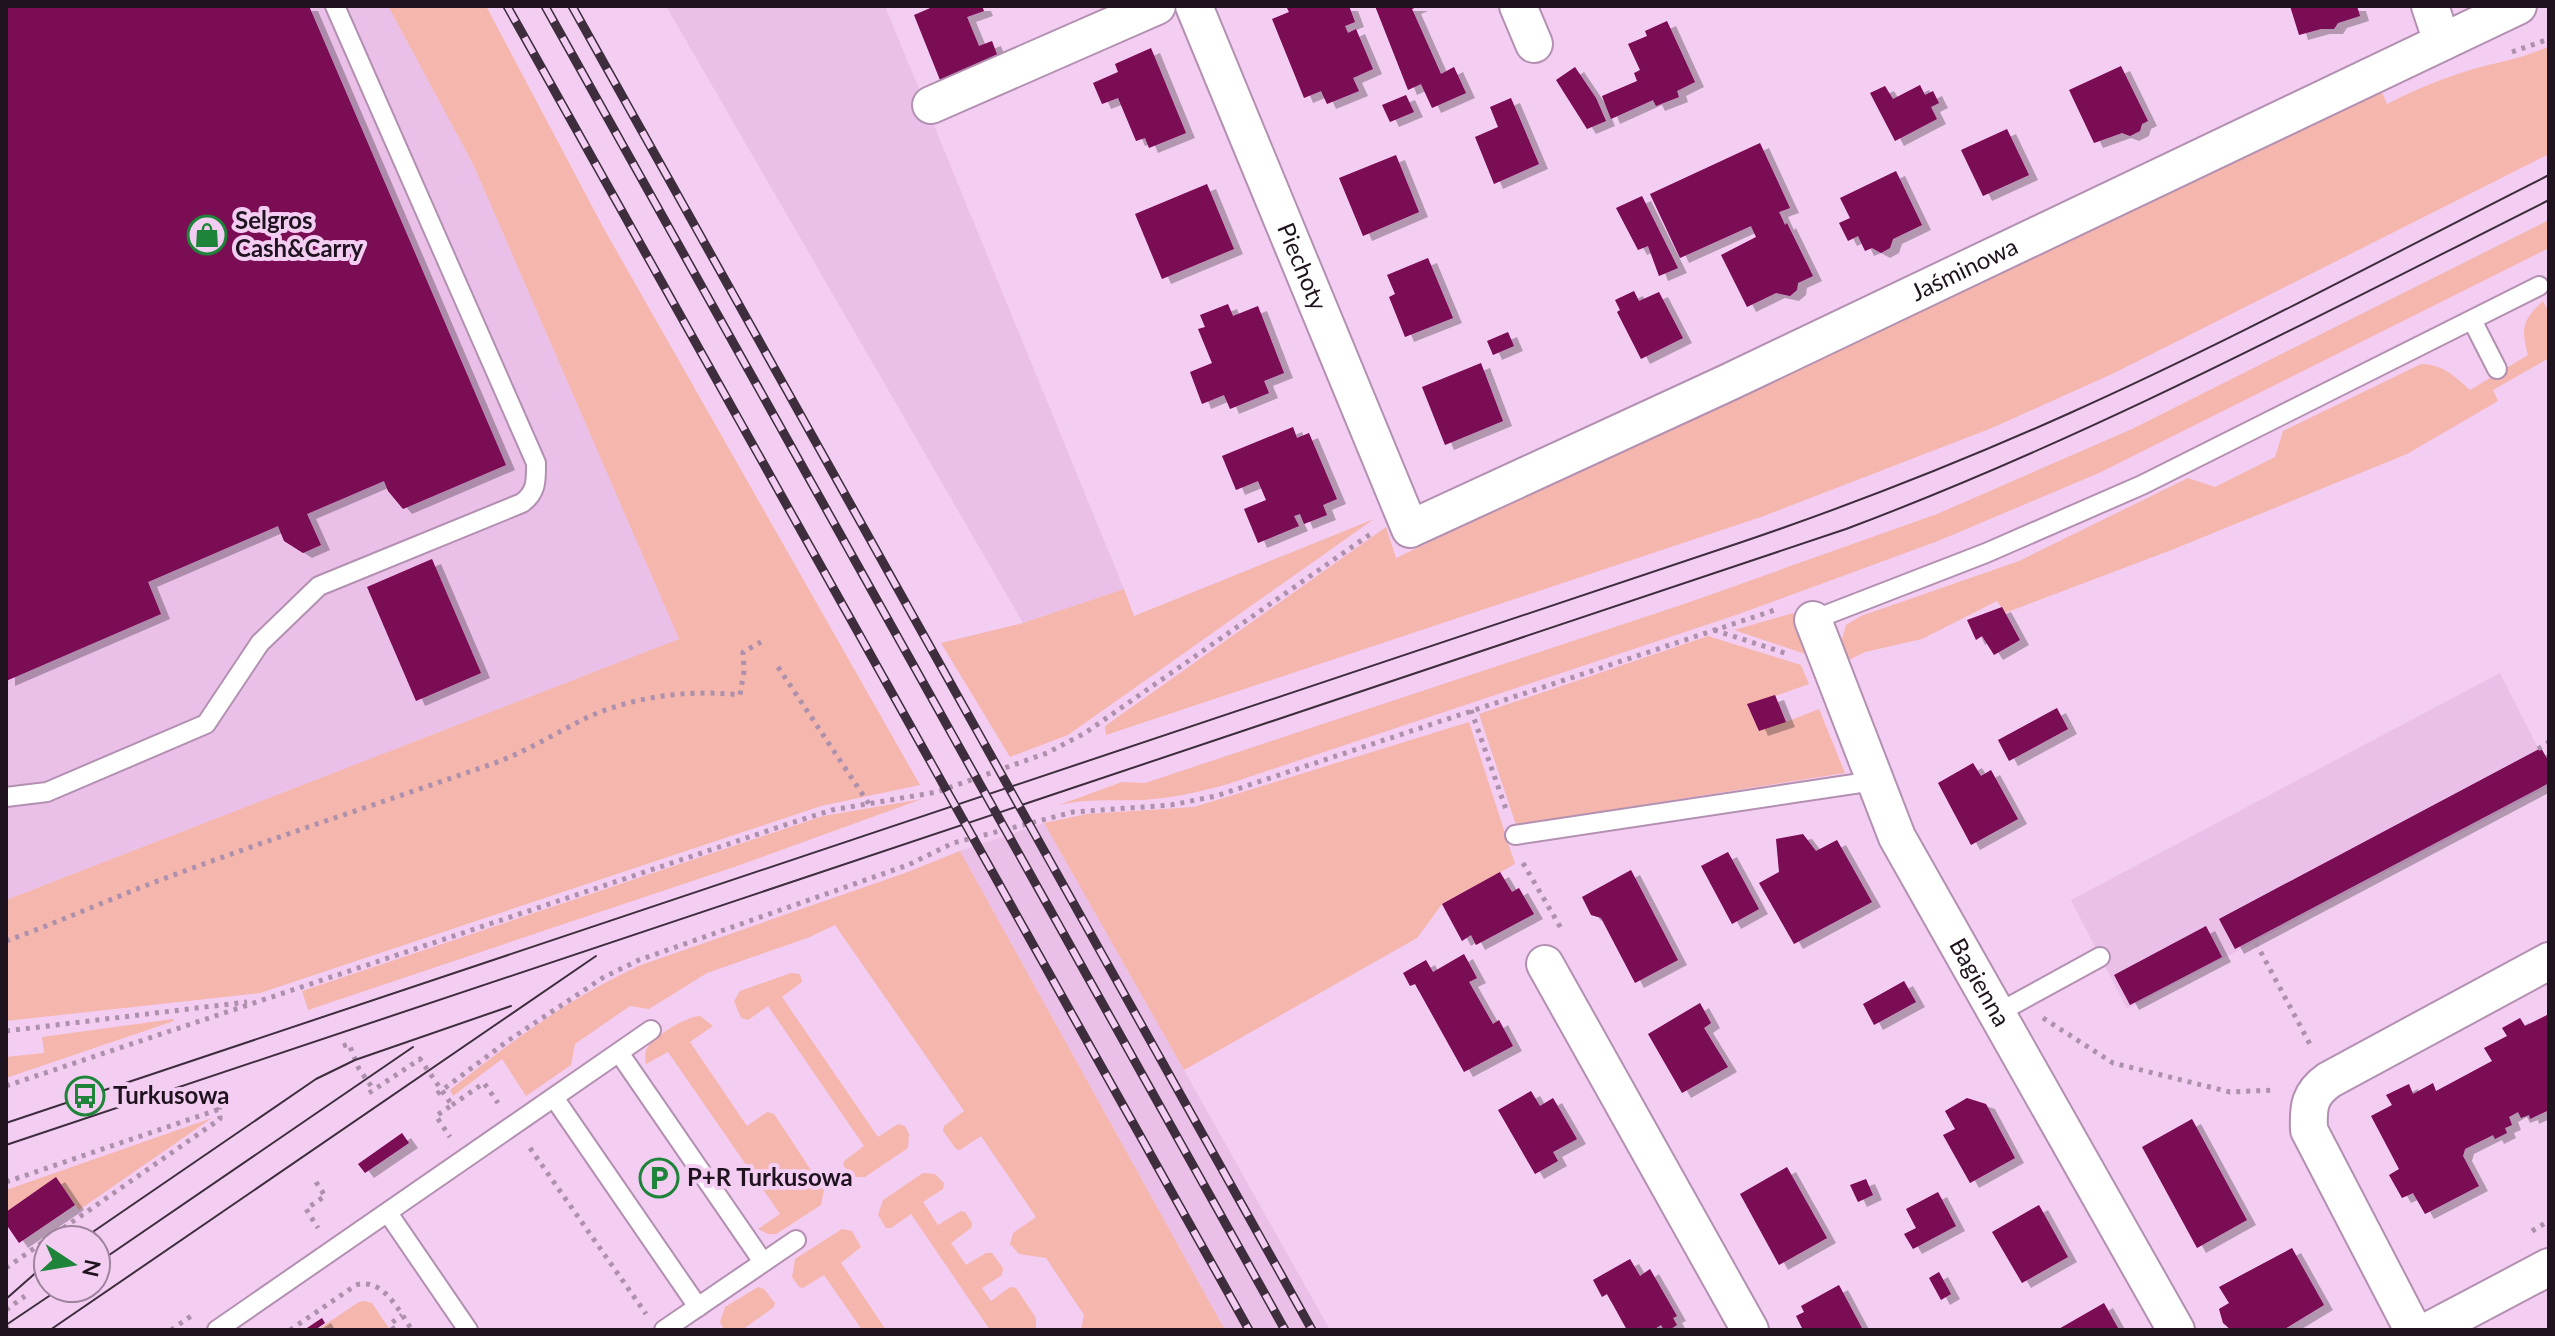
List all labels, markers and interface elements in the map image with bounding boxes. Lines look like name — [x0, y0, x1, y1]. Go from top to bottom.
place label: Selgros Cash&Carry — [235, 205, 363, 262]
shop icon: Selgros Cash&Carry — [186, 214, 228, 256]
street label: Piechoty — [1272, 218, 1334, 315]
street label: Jaśminowa — [1906, 231, 2022, 306]
street label: Bagienna — [1944, 933, 2017, 1031]
bus stop icon: Turkusowa — [64, 1075, 106, 1117]
place label: Turkusowa — [113, 1080, 229, 1109]
parking icon: P+R Turkusowa — [638, 1157, 680, 1199]
place label: P+R Turkusowa — [687, 1162, 853, 1191]
north arrow — [32, 1224, 112, 1304]
text: N — [77, 1257, 107, 1279]

